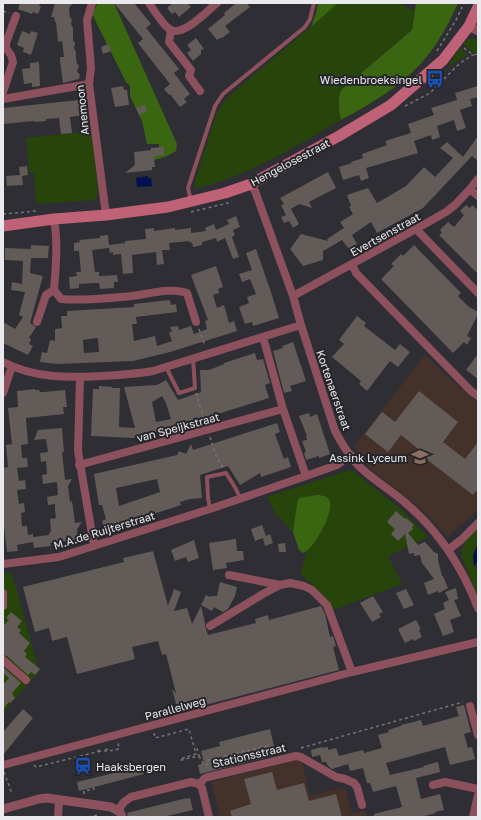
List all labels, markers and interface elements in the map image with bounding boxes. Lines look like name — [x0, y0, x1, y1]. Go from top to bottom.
bus stop icon: Wiedenbroeksingel — [425, 69, 445, 89]
place label: Wiedenbroeksingel — [320, 73, 422, 86]
street label: Anemoon — [73, 84, 91, 136]
street label: Hengelosestraat — [248, 136, 332, 188]
street label: Evertsenstraat — [348, 209, 422, 259]
street label: Kortenaerstraat — [314, 348, 354, 432]
street label: van Speijkstraat — [135, 410, 221, 444]
school or university icon: Assink Lyceum — [410, 447, 430, 467]
place label: Assink Lyceum — [329, 451, 407, 464]
street label: M.A.de Ruijterstraat — [52, 508, 156, 552]
street label: Parallelweg — [143, 694, 207, 722]
street label: Stationsstraat — [211, 740, 287, 770]
station icon: Haaksbergen — [73, 756, 93, 776]
place label: Haaksbergen — [96, 760, 166, 773]

